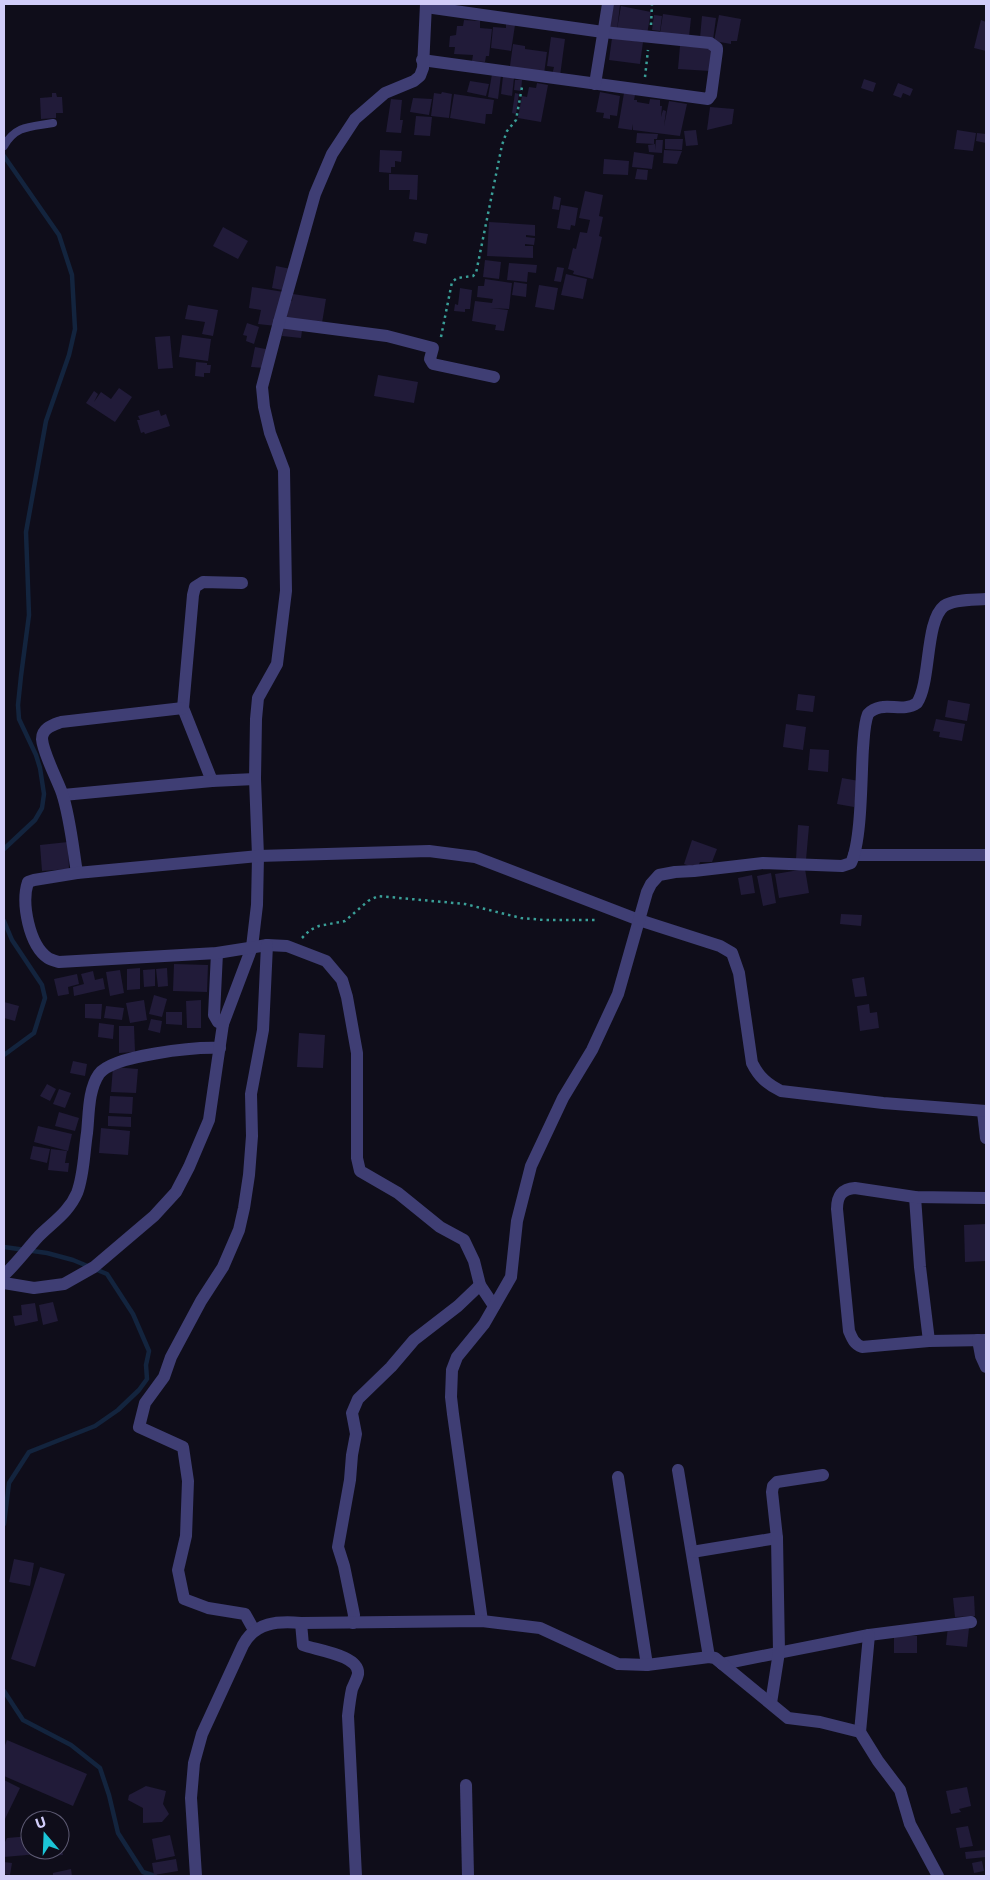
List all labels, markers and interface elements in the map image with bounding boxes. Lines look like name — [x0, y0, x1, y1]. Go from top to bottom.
north arrow — [20, 1810, 70, 1860]
text: U — [33, 1813, 48, 1832]

